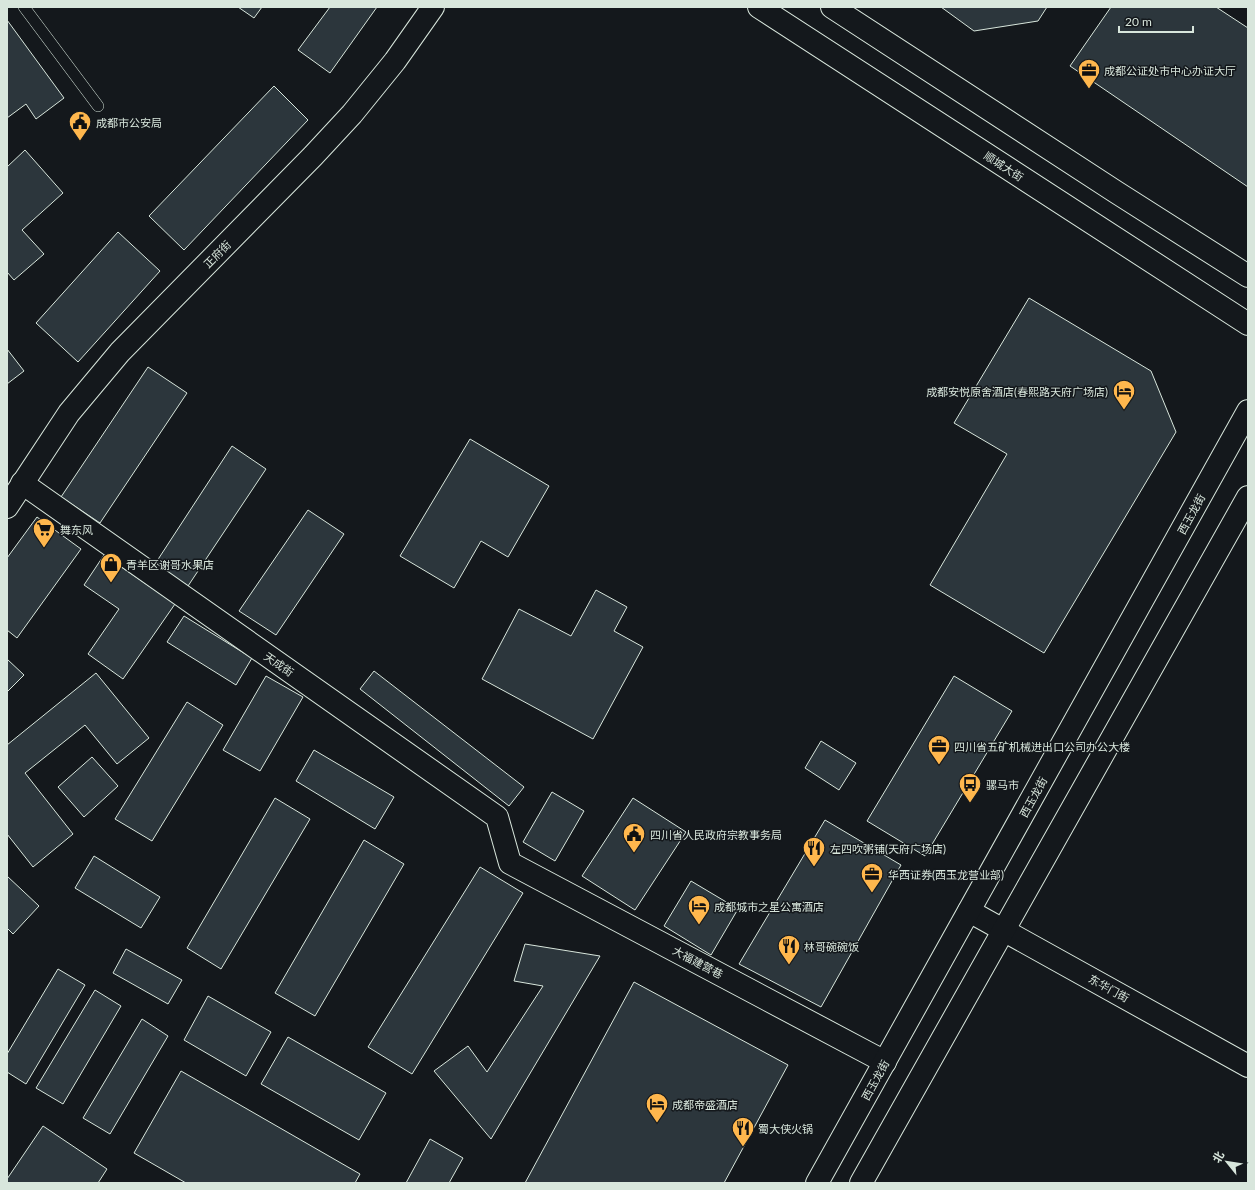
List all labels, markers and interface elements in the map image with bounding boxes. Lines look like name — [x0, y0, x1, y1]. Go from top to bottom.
scale bar — [1119, 8, 1193, 34]
text: 20 m — [1125, 14, 1152, 29]
office icon: 成都公证处市中心办证大厅 — [1076, 57, 1102, 90]
place label: 成都公证处市中心办证大厅 — [1104, 64, 1236, 77]
public building icon: 成都市公安局 — [67, 109, 93, 142]
place label: 成都市公安局 — [96, 116, 162, 129]
street label: 顺城大街 — [982, 149, 1026, 183]
street label: 正府街 — [201, 238, 233, 270]
hotel icon: 成都安悦原舍酒店(春熙路天府广场店) — [1111, 378, 1137, 411]
place label: 成都安悦原舍酒店(春熙路天府广场店) — [926, 385, 1108, 398]
street label: 西玉龙街 — [1175, 492, 1207, 536]
supermarket icon: 舞东风 — [31, 516, 57, 549]
place label: 舞东风 — [60, 523, 93, 536]
shop icon: 青羊区谢哥水果店 — [98, 551, 124, 584]
place label: 青羊区谢哥水果店 — [126, 558, 214, 571]
street label: 天成街 — [262, 649, 296, 679]
office icon: 四川省五矿机械进出口公司办公大楼 — [926, 733, 952, 766]
place label: 四川省五矿机械进出口公司办公大楼 — [954, 740, 1130, 753]
bus stop icon: 骡马市 — [957, 771, 983, 804]
street label: 西玉龙街 — [1017, 775, 1049, 819]
place label: 骡马市 — [986, 778, 1019, 791]
public building icon: 四川省人民政府宗教事务局 — [621, 821, 647, 854]
place label: 四川省人民政府宗教事务局 — [650, 828, 782, 841]
restaurant icon: 左四吹粥铺(天府广场店) — [801, 835, 827, 868]
place label: 左四吹粥铺(天府广场店) — [830, 842, 946, 855]
office icon: 华西证券(西玉龙营业部) — [859, 861, 885, 894]
place label: 华西证券(西玉龙营业部) — [888, 868, 1004, 881]
hotel icon: 成都城市之星公寓酒店 — [686, 893, 712, 926]
place label: 成都城市之星公寓酒店 — [714, 900, 824, 913]
restaurant icon: 林哥碗碗饭 — [776, 933, 802, 966]
place label: 林哥碗碗饭 — [804, 940, 859, 953]
street label: 大福建营巷 — [671, 943, 725, 981]
street label: 东华门街 — [1087, 972, 1131, 1004]
street label: 西玉龙街 — [859, 1058, 891, 1102]
hotel icon: 成都帝盛酒店 — [644, 1091, 670, 1124]
place label: 成都帝盛酒店 — [672, 1098, 738, 1111]
restaurant icon: 蜀大侠火锅 — [730, 1115, 756, 1148]
place label: 蜀大侠火锅 — [758, 1122, 813, 1135]
north arrow — [1207, 1142, 1247, 1182]
text: 北 — [1210, 1149, 1226, 1165]

